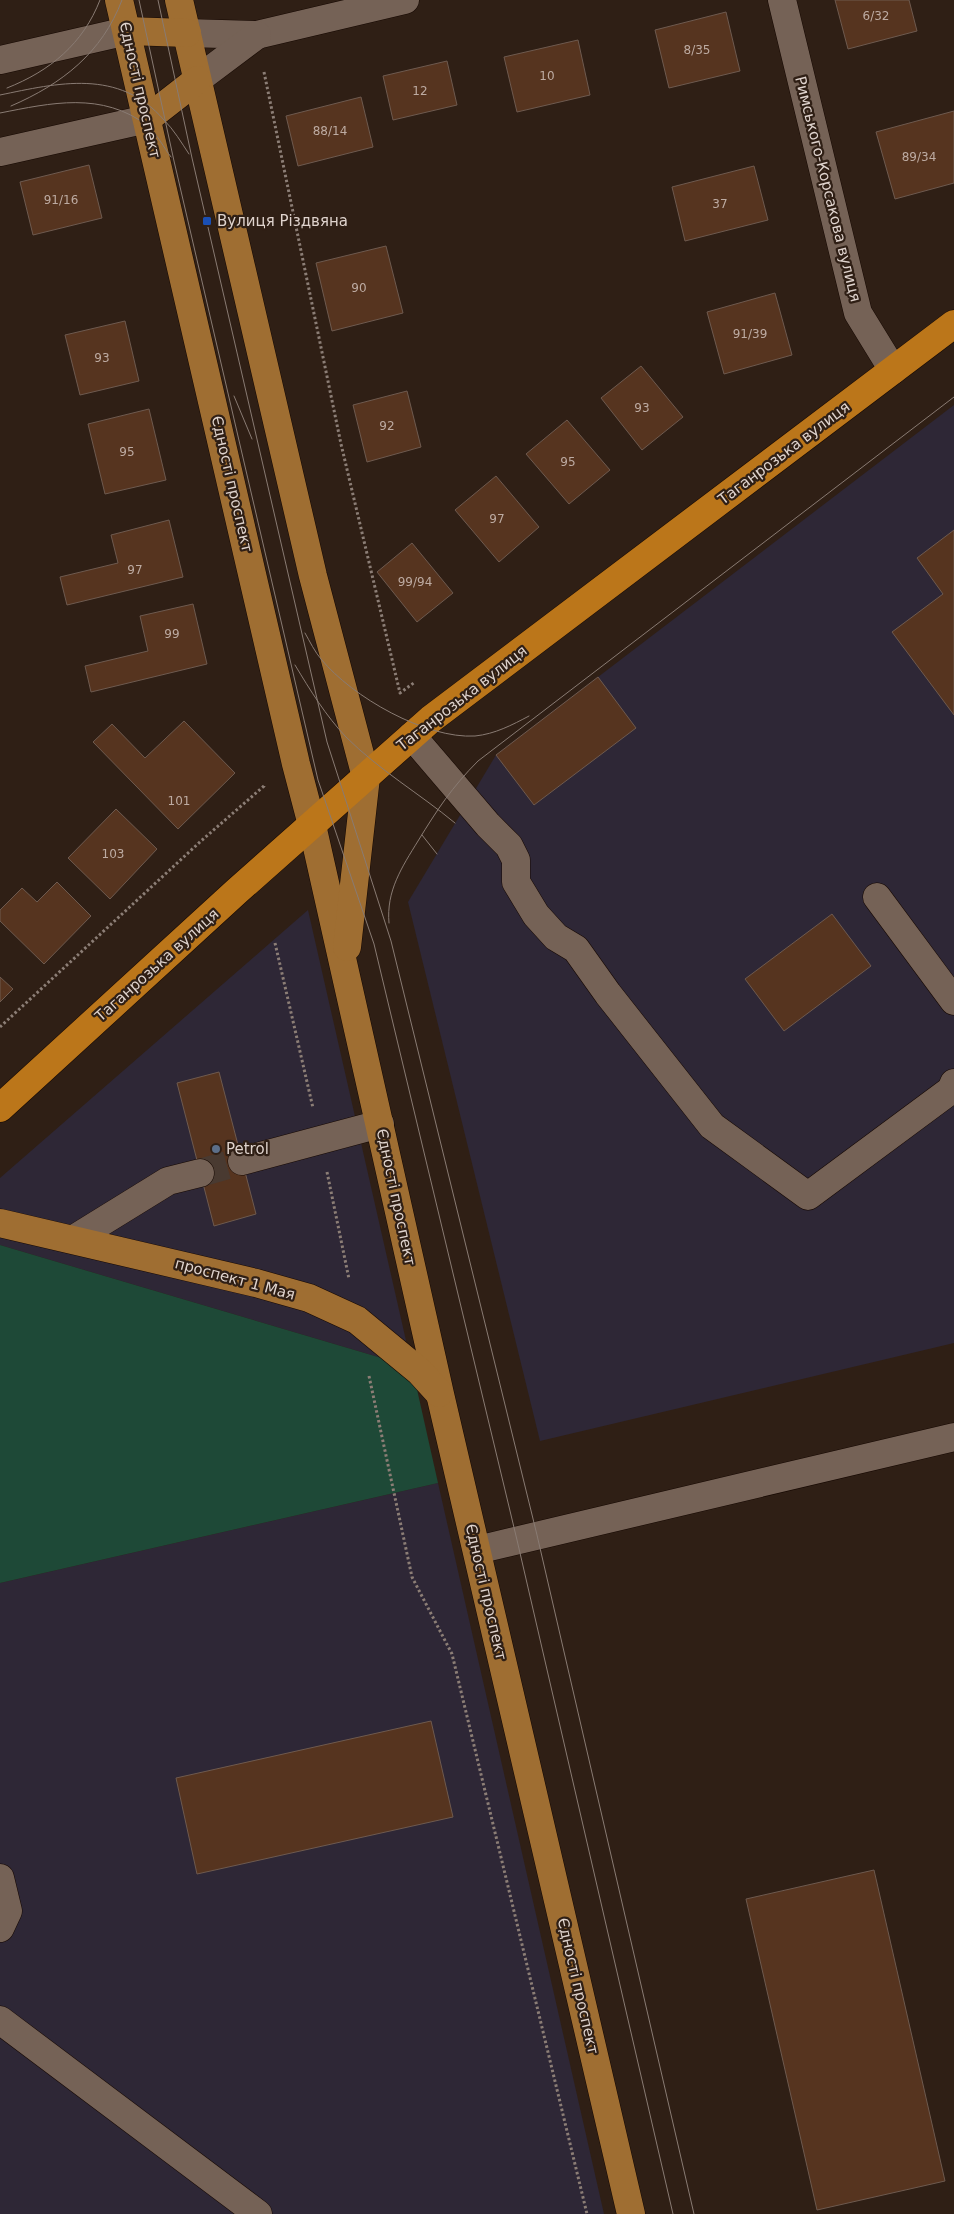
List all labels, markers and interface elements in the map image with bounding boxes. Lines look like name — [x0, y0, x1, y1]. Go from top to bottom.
house number: 6/32 — [863, 9, 889, 23]
street label: Єдності проспект — [116, 20, 164, 160]
house number: 8/35 — [684, 43, 710, 57]
house number: 10 — [539, 69, 555, 83]
street label: Римського-Корсакова вулиця — [791, 74, 865, 304]
house number: 12 — [412, 84, 428, 98]
house number: 88/14 — [313, 124, 347, 138]
house number: 89/34 — [902, 150, 936, 164]
house number: 91/16 — [44, 193, 78, 207]
house number: 37 — [712, 197, 728, 211]
place label: Вулиця Різдвяна — [217, 212, 348, 230]
marker: Вулиця Різдвяна — [201, 215, 213, 227]
house number: 90 — [351, 281, 367, 295]
house number: 91/39 — [733, 327, 767, 341]
house number: 93 — [94, 351, 110, 365]
street label: Таганрозька вулиця — [714, 398, 853, 509]
house number: 93 — [634, 401, 650, 415]
street label: Єдності проспект — [208, 414, 256, 554]
house number: 92 — [379, 419, 395, 433]
house number: 95 — [119, 445, 135, 459]
house number: 95 — [560, 455, 576, 469]
house number: 97 — [489, 512, 505, 526]
house number: 97 — [127, 563, 143, 577]
house number: 99/94 — [398, 575, 432, 589]
house number: 99 — [164, 627, 180, 641]
street label: Таганрозька вулиця — [393, 642, 531, 755]
house number: 101 — [168, 794, 190, 808]
house number: 103 — [102, 847, 124, 861]
street label: Таганрозька вулиця — [91, 905, 222, 1026]
street label: Єдності проспект — [373, 1127, 419, 1267]
place label: Petrol — [226, 1140, 269, 1158]
marker: Petrol — [210, 1143, 222, 1155]
street label: проспект 1 Мая — [173, 1254, 297, 1304]
street label: Єдності проспект — [462, 1522, 510, 1662]
street label: Єдності проспект — [554, 1916, 602, 2056]

